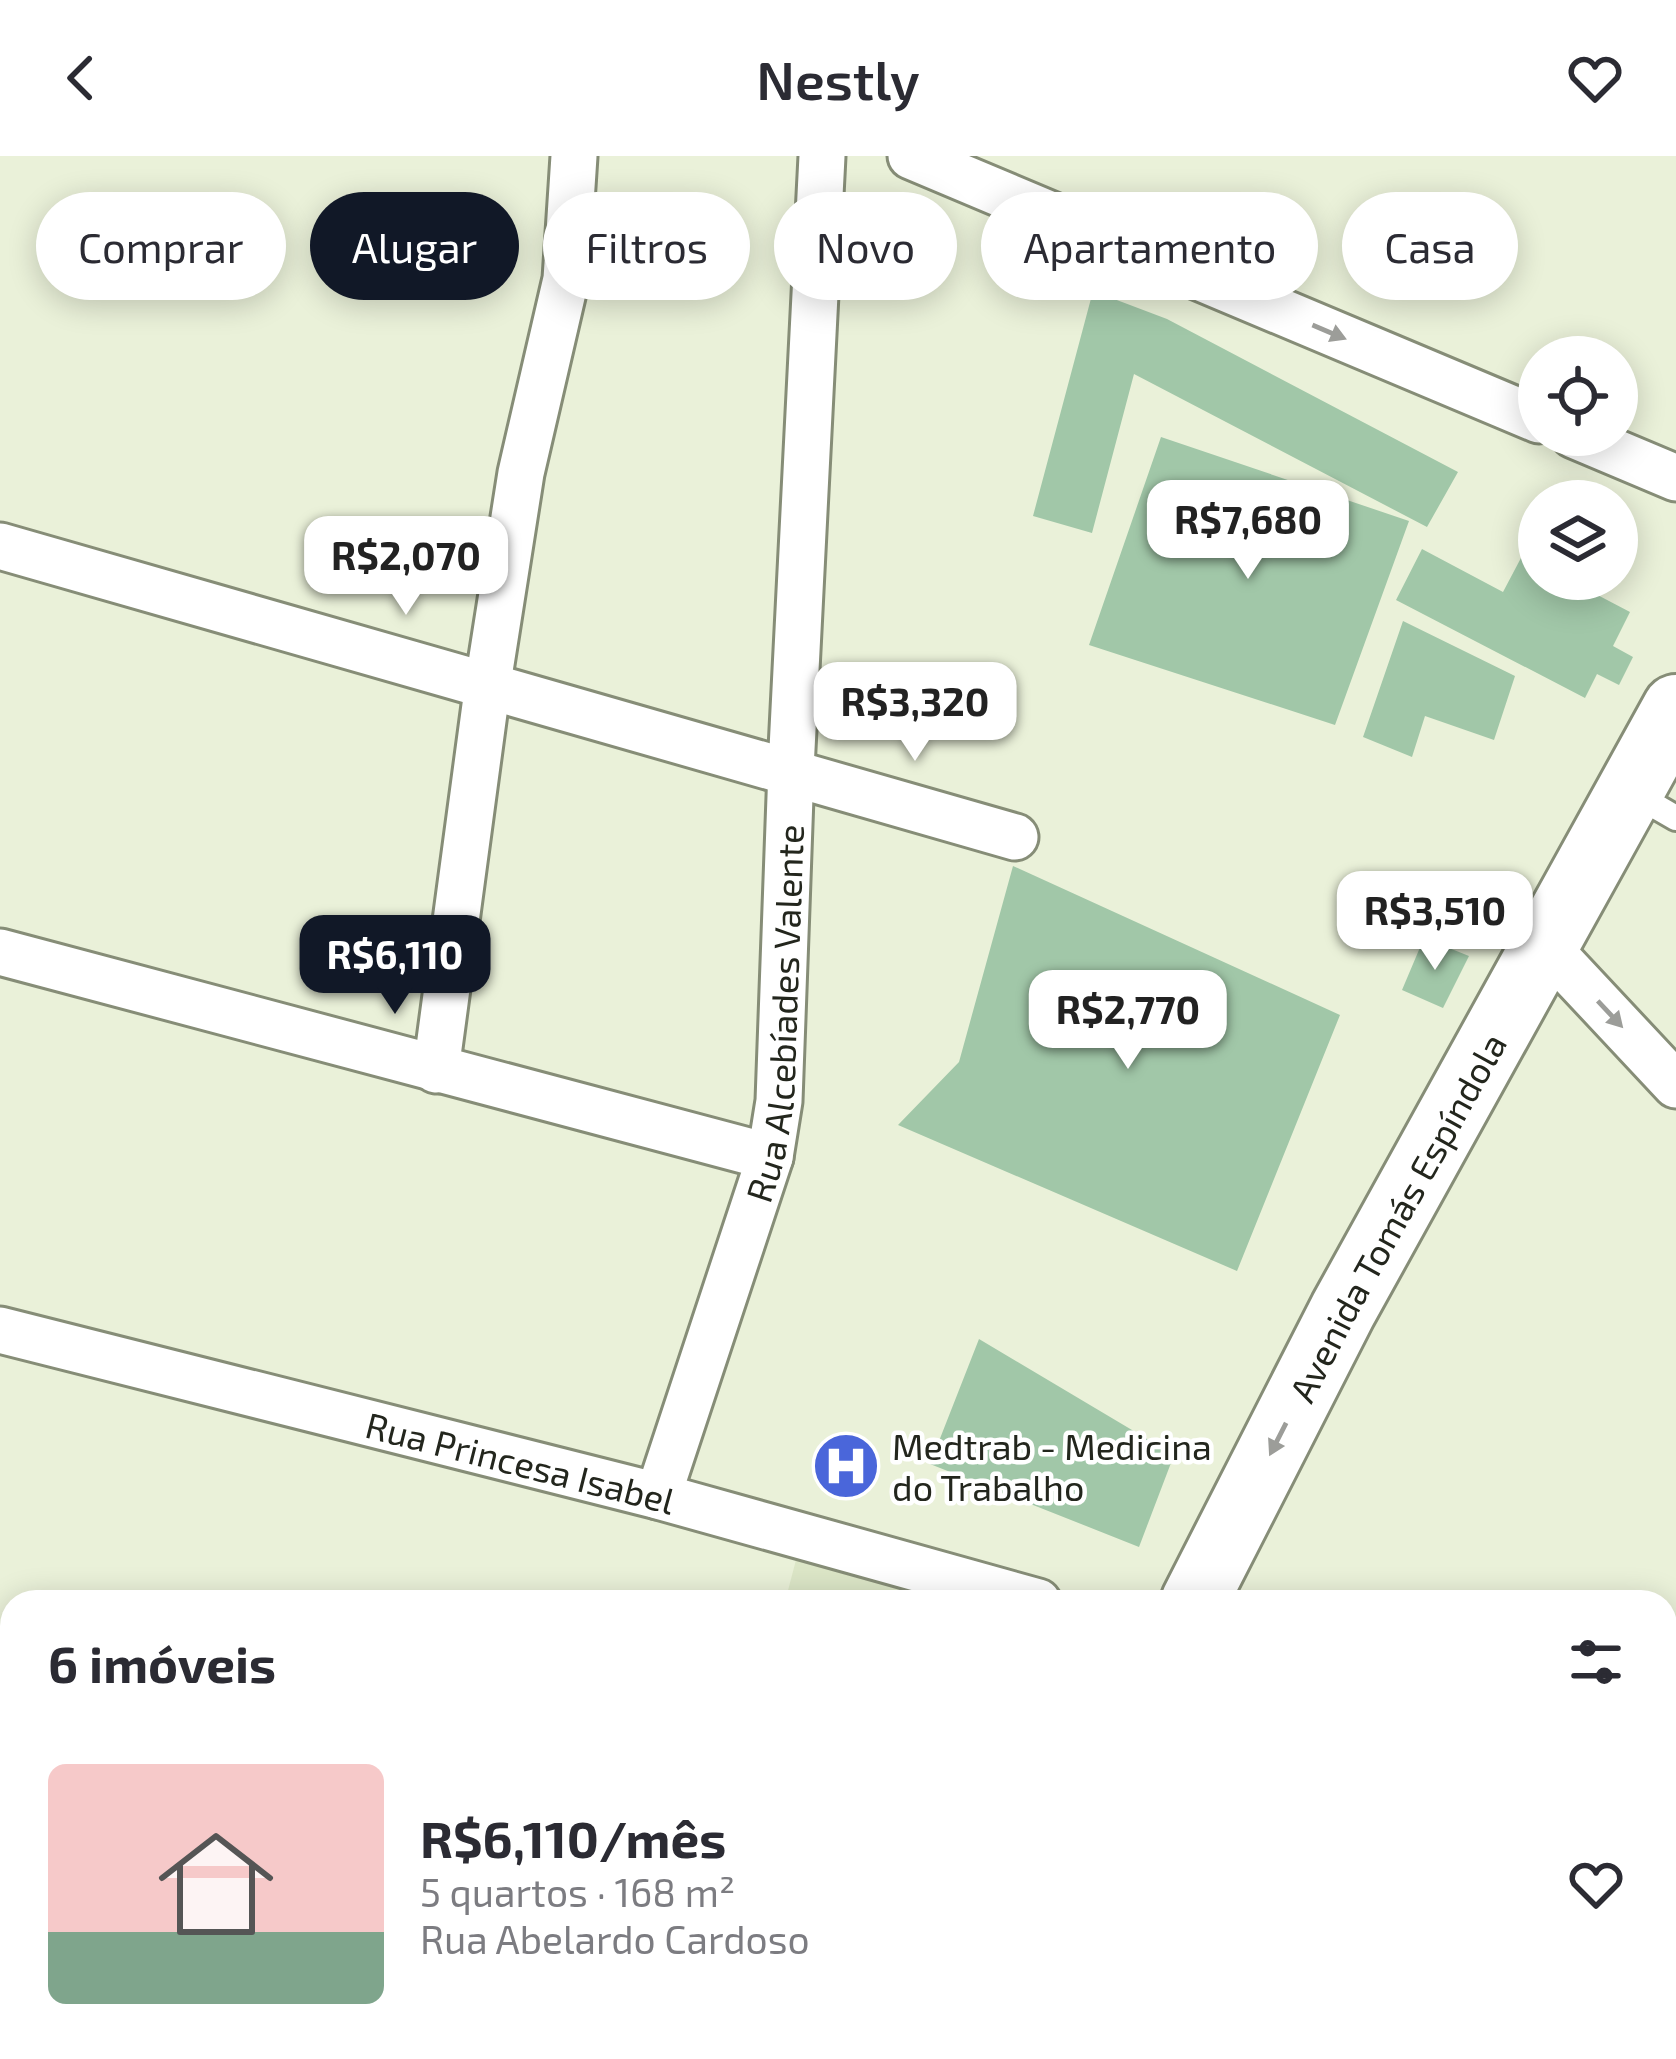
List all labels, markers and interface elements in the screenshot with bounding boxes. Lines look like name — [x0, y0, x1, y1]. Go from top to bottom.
icon: back — [48, 45, 114, 111]
icon: heart — [1562, 45, 1628, 111]
text: Nestly — [756, 46, 920, 111]
chip: Comprar — [36, 192, 286, 300]
chip: Alugar — [310, 192, 519, 300]
chip: Filtros — [543, 192, 750, 300]
chip: Novo — [774, 192, 957, 300]
chip: Apartamento — [981, 192, 1318, 300]
chip: Casa — [1342, 192, 1518, 300]
one-way arrow — [1311, 323, 1347, 342]
map controls — [1518, 336, 1638, 600]
button: locate — [1518, 336, 1638, 456]
pin: R$7,680 — [1137, 480, 1359, 582]
button: layers — [1518, 480, 1638, 600]
text: R$7,680 — [1174, 495, 1322, 542]
pin: R$2,070 — [295, 516, 517, 618]
text: R$2,070 — [331, 531, 481, 578]
pin: R$3,320 — [804, 662, 1026, 764]
text: R$3,320 — [841, 677, 989, 724]
street label: Rua Alcebíades Valente — [735, 824, 810, 1207]
pin: R$3,510 — [1324, 871, 1546, 973]
text: R$3,510 — [1364, 886, 1506, 933]
pin: R$6,110 — [284, 915, 506, 1017]
text: R$6,110 — [327, 930, 463, 977]
pin: R$2,770 — [1017, 970, 1239, 1072]
text: R$2,770 — [1056, 985, 1200, 1032]
one-way arrow — [1596, 1000, 1623, 1029]
street label: Avenida Tomás Espíndola — [1279, 1025, 1514, 1408]
street label: Rua Princesa Isabel — [362, 1402, 680, 1521]
one-way arrow — [1268, 1422, 1288, 1456]
place label: Medtrab - Medicina do Trabalho — [892, 1424, 1212, 1508]
hospital icon: Medtrab - Medicina do Trabalho — [811, 1431, 881, 1501]
icon: filters — [1563, 1629, 1629, 1695]
text: 6 imóveis — [48, 1632, 276, 1693]
text: R$6,110/mês — [420, 1807, 726, 1868]
icon: home — [144, 1812, 288, 1956]
icon: heart — [1563, 1851, 1629, 1917]
text: 5 quartos · 168 m² — [420, 1868, 735, 1915]
text: Rua Abelardo Cardoso — [420, 1915, 810, 1962]

